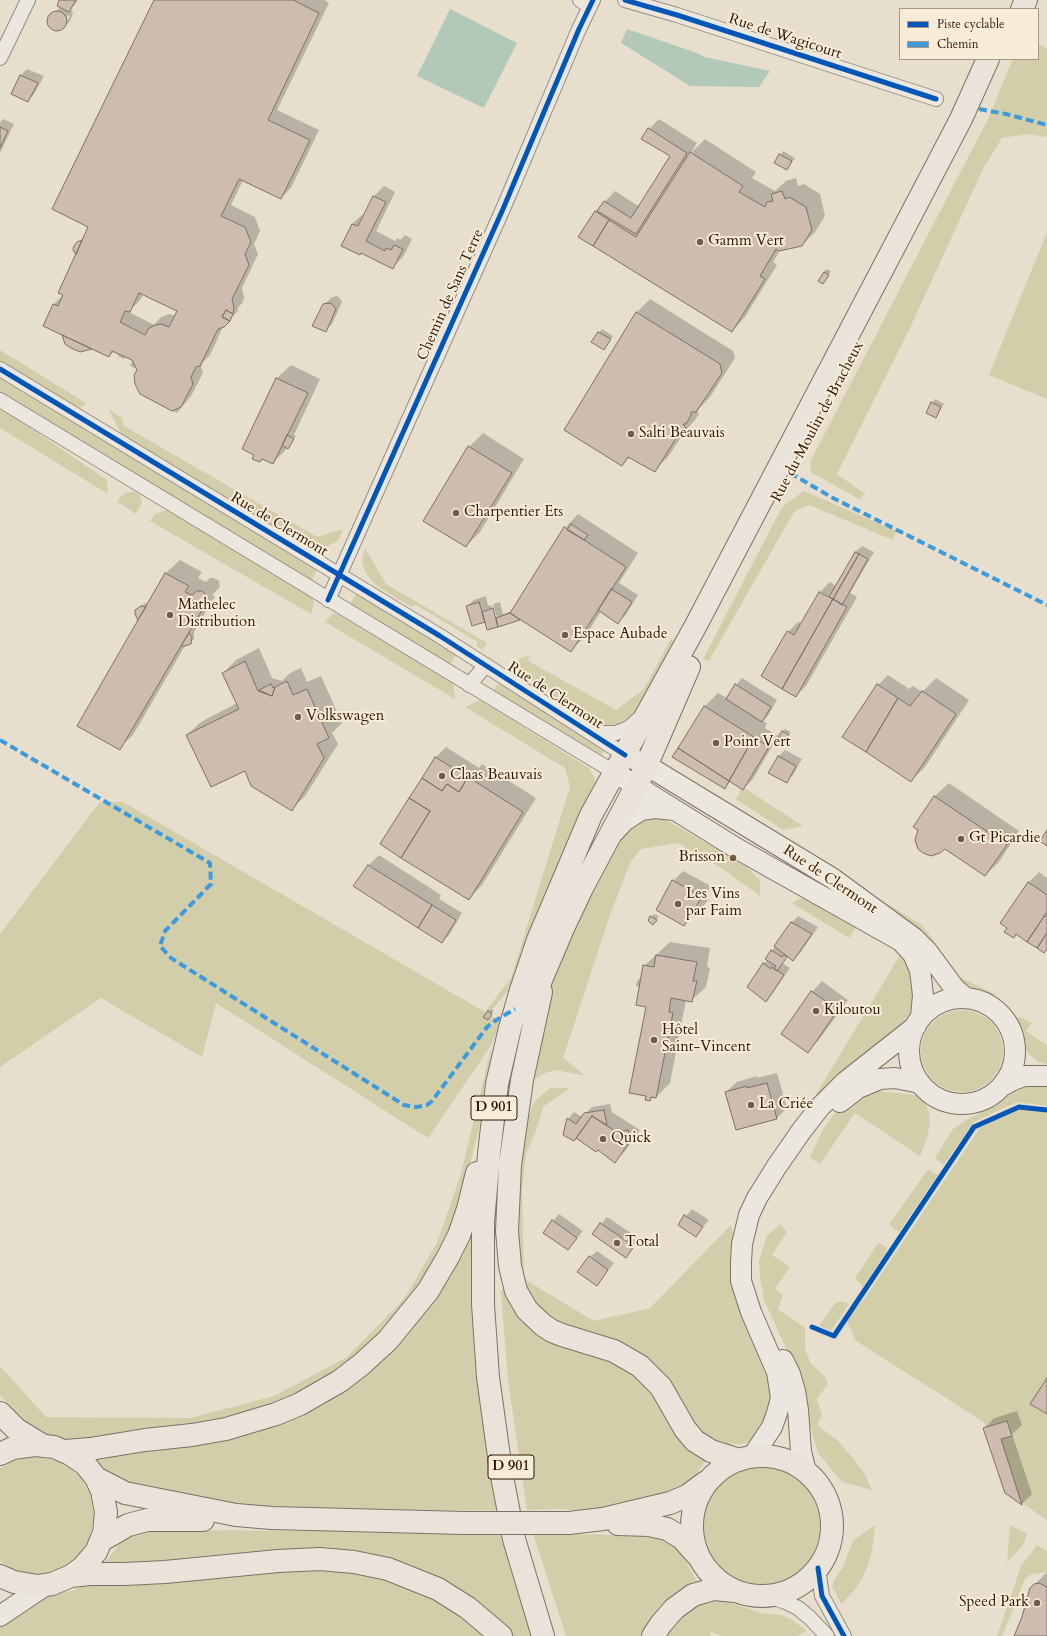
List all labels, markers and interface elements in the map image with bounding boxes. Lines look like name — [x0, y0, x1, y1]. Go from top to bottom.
legend — [899, 8, 1039, 60]
street label: Rue de Wagicourt — [726, 10, 844, 64]
text: Piste cyclable — [937, 16, 1004, 32]
text: Chemin — [937, 36, 979, 52]
street label: Chemin de Sans Terre — [414, 227, 488, 363]
place label: Gamm Vert — [708, 233, 784, 251]
marker: Gamm Vert — [695, 237, 705, 247]
street label: Rue du Moulin de Bracheux — [768, 339, 868, 505]
place label: Salti Beauvais — [639, 425, 725, 443]
marker: Salti Beauvais — [626, 429, 636, 439]
street label: Rue de Clermont — [227, 489, 331, 561]
place label: Charpentier Ets — [464, 504, 563, 522]
marker: Charpentier Ets — [451, 508, 461, 518]
place label: Mathelec Distribution — [178, 597, 256, 632]
marker: Mathelec Distribution — [165, 610, 175, 620]
place label: Espace Aubade — [573, 626, 668, 644]
marker: Espace Aubade — [560, 630, 570, 640]
street label: Rue de Clermont — [504, 659, 606, 733]
place label: Volkswagen — [306, 708, 384, 726]
marker: Volkswagen — [293, 712, 303, 722]
place label: Point Vert — [724, 734, 791, 752]
marker: Point Vert — [711, 738, 721, 748]
place label: Claas Beauvais — [450, 767, 542, 785]
marker: Claas Beauvais — [437, 771, 447, 781]
place label: Gt Picardie — [969, 830, 1041, 848]
marker: Gt Picardie — [956, 834, 966, 844]
street label: Rue de Clermont — [779, 842, 881, 918]
place label: Brisson — [678, 849, 725, 867]
marker: Brisson — [728, 853, 738, 863]
place label: Les Vins par Faim — [686, 886, 742, 921]
marker: Les Vins par Faim — [673, 899, 683, 909]
place label: Kiloutou — [824, 1002, 881, 1020]
marker: Kiloutou — [811, 1006, 821, 1016]
place label: Hôtel Saint-Vincent — [662, 1022, 751, 1057]
marker: Hôtel Saint-Vincent — [649, 1035, 659, 1045]
road number: D 901 — [471, 1096, 517, 1120]
place label: La Criée — [759, 1096, 813, 1114]
marker: La Criée — [746, 1100, 756, 1110]
place label: Quick — [611, 1130, 651, 1148]
marker: Quick — [598, 1134, 608, 1144]
place label: Total — [625, 1234, 659, 1252]
marker: Total — [612, 1238, 622, 1248]
road number: D 901 — [488, 1455, 534, 1479]
place label: Speed Park — [959, 1594, 1029, 1612]
marker: Speed Park — [1032, 1598, 1042, 1608]

